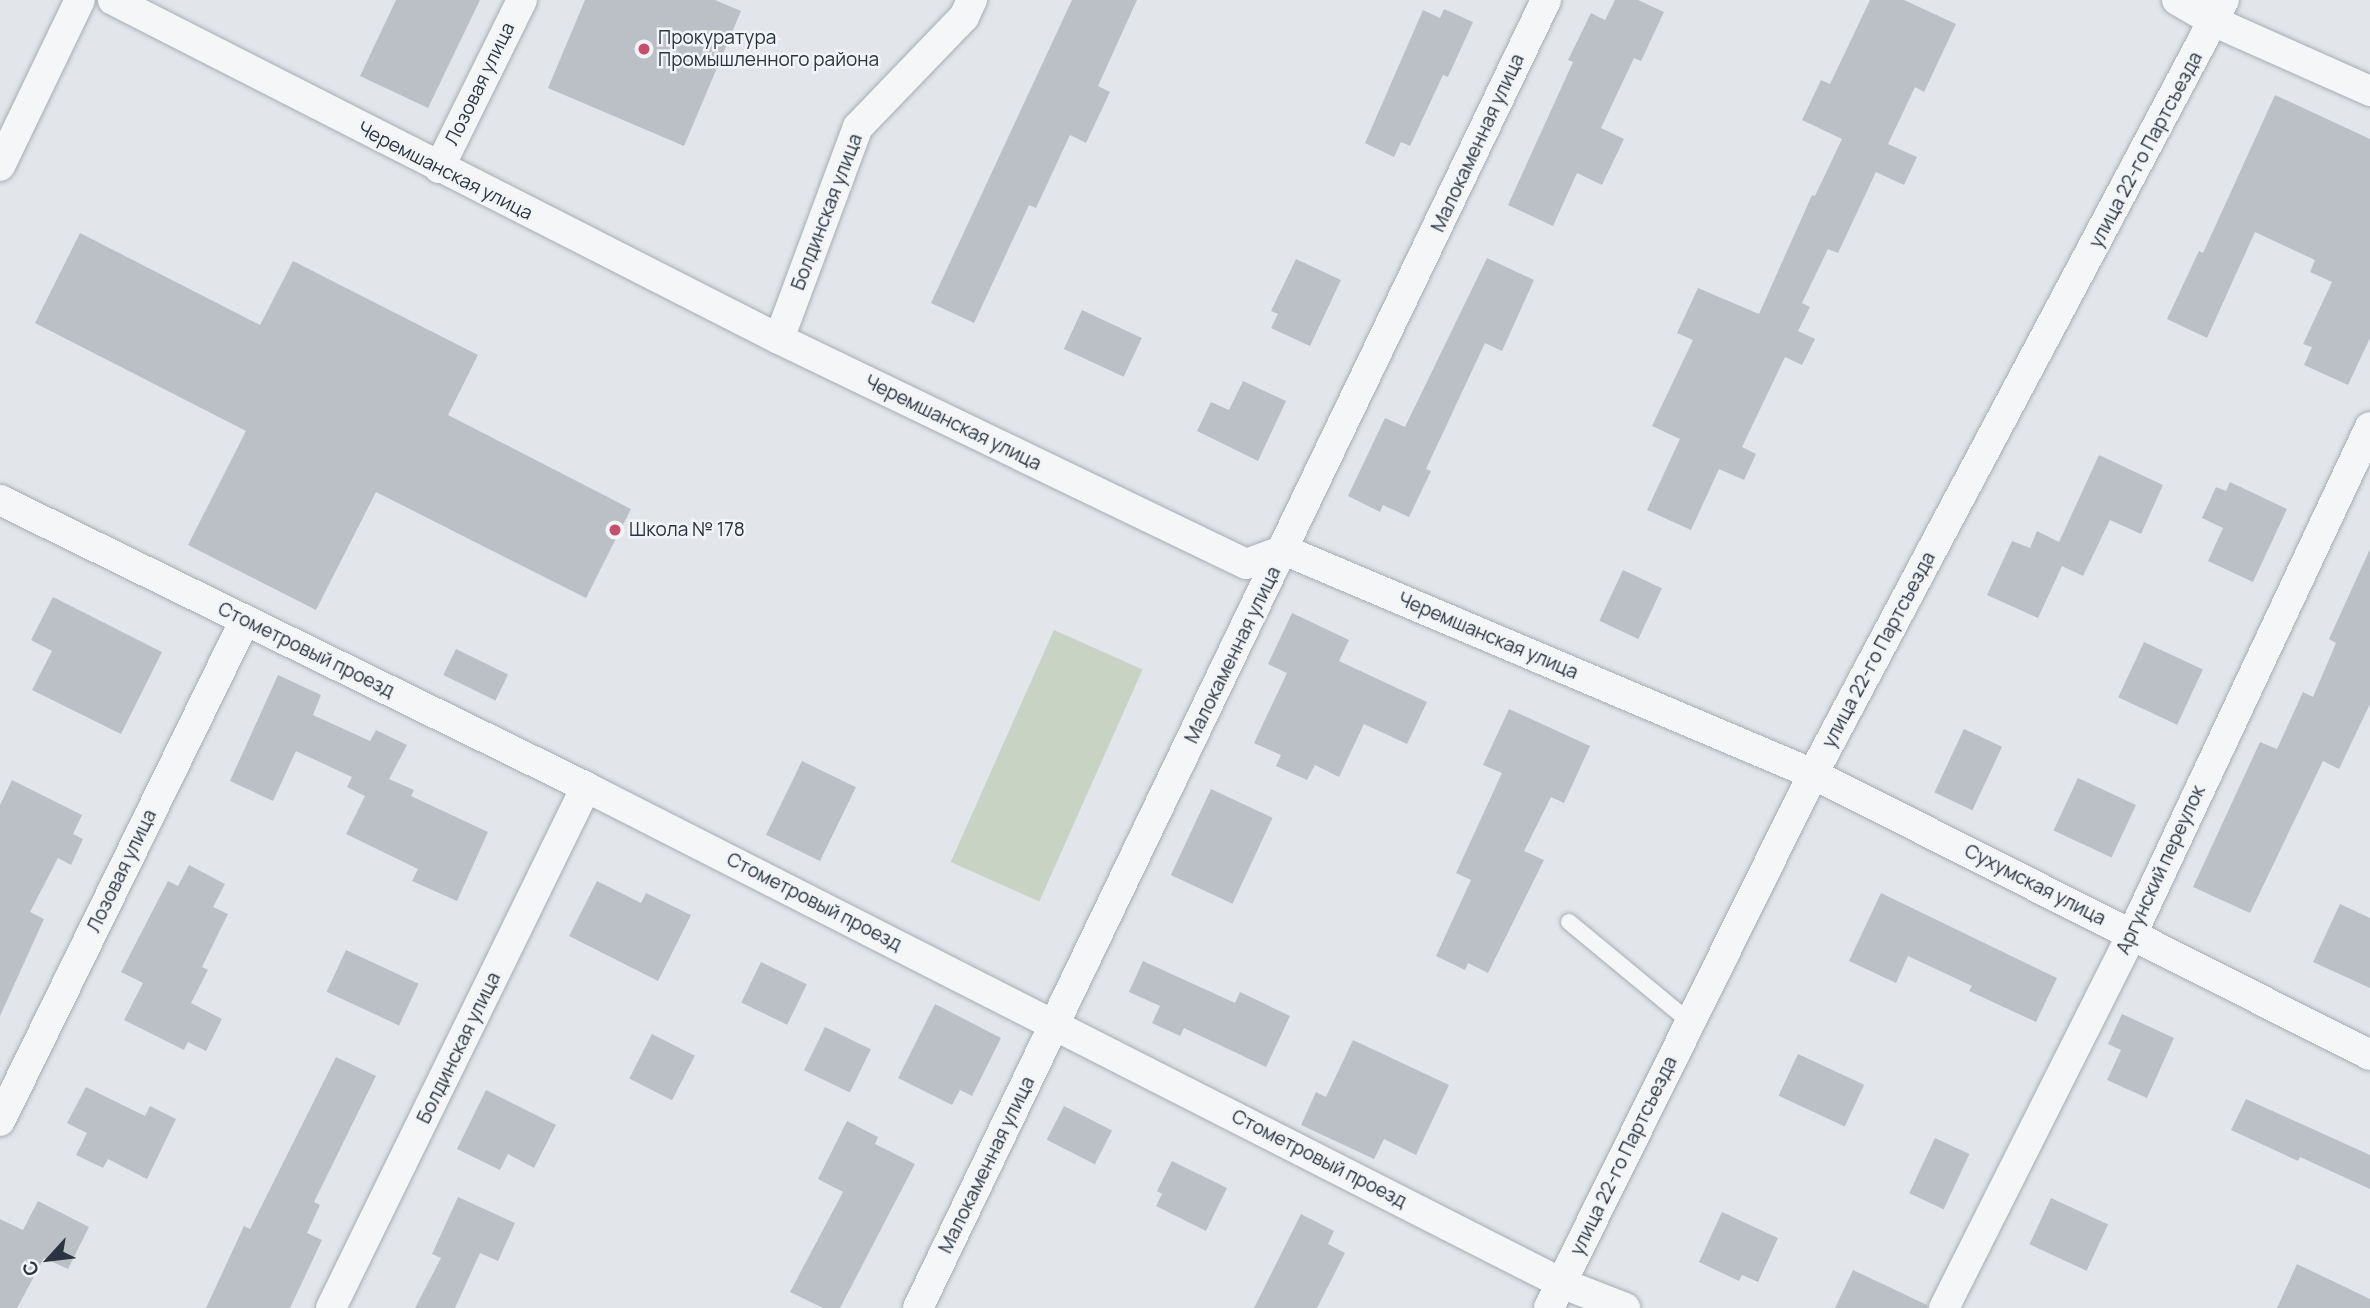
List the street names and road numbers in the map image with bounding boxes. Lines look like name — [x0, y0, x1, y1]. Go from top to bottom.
street label: Лозовая улица — [440, 19, 520, 149]
street label: улица 22-го Партсъезда — [2085, 48, 2207, 252]
street label: Малокаменная улица — [1427, 50, 1529, 236]
street label: Черемшанская улица — [354, 117, 536, 225]
street label: Болдинская улица — [787, 131, 867, 293]
street label: Черемшанская улица — [861, 370, 1045, 476]
street label: улица 22-го Партсъезда — [1818, 548, 1940, 752]
street label: Малокаменная улица — [1180, 563, 1286, 747]
street label: Черемшанская улица — [1395, 588, 1581, 684]
street label: Стометровый проезд — [214, 597, 398, 703]
street label: Аргунский переулок — [2112, 782, 2210, 958]
street label: Лозовая улица — [82, 806, 162, 936]
street label: Сухумская улица — [1961, 840, 2109, 930]
street label: Стометровый проезд — [723, 848, 905, 956]
street label: Болдинская улица — [412, 969, 506, 1127]
street label: улица 22-го Партсъезда — [1566, 1053, 1682, 1259]
street label: Малокаменная улица — [934, 1073, 1040, 1257]
street label: Стометровый проезд — [1228, 1105, 1410, 1213]

